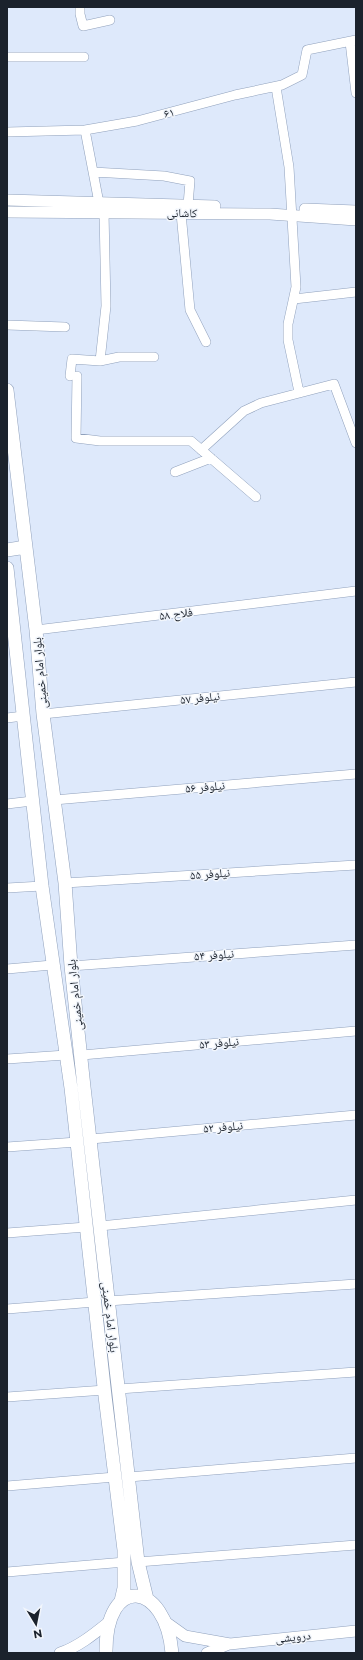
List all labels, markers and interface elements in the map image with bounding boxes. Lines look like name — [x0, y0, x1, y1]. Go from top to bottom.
street label: ۶۱ — [162, 104, 176, 121]
street label: کاشانی — [167, 205, 197, 220]
street label: فلاح ۵۸ — [158, 604, 194, 623]
street label: بلوار امام خمینی — [29, 637, 51, 709]
street label: نیلوفر ۵۷ — [179, 688, 221, 707]
street label: نیلوفر ۵۶ — [184, 777, 226, 796]
street label: نیلوفر ۵۵ — [189, 865, 230, 883]
street label: نیلوفر ۵۴ — [193, 946, 234, 964]
street label: بلوار امام خمینی — [63, 959, 87, 1031]
street label: نیلوفر ۵۳ — [198, 1033, 240, 1052]
street label: نیلوفر ۵۲ — [202, 1117, 244, 1136]
street label: بلوار امام خمینی — [98, 1281, 122, 1353]
north arrow — [16, 1604, 56, 1644]
text: N — [32, 1626, 43, 1642]
street label: درویشی — [274, 1627, 311, 1646]

